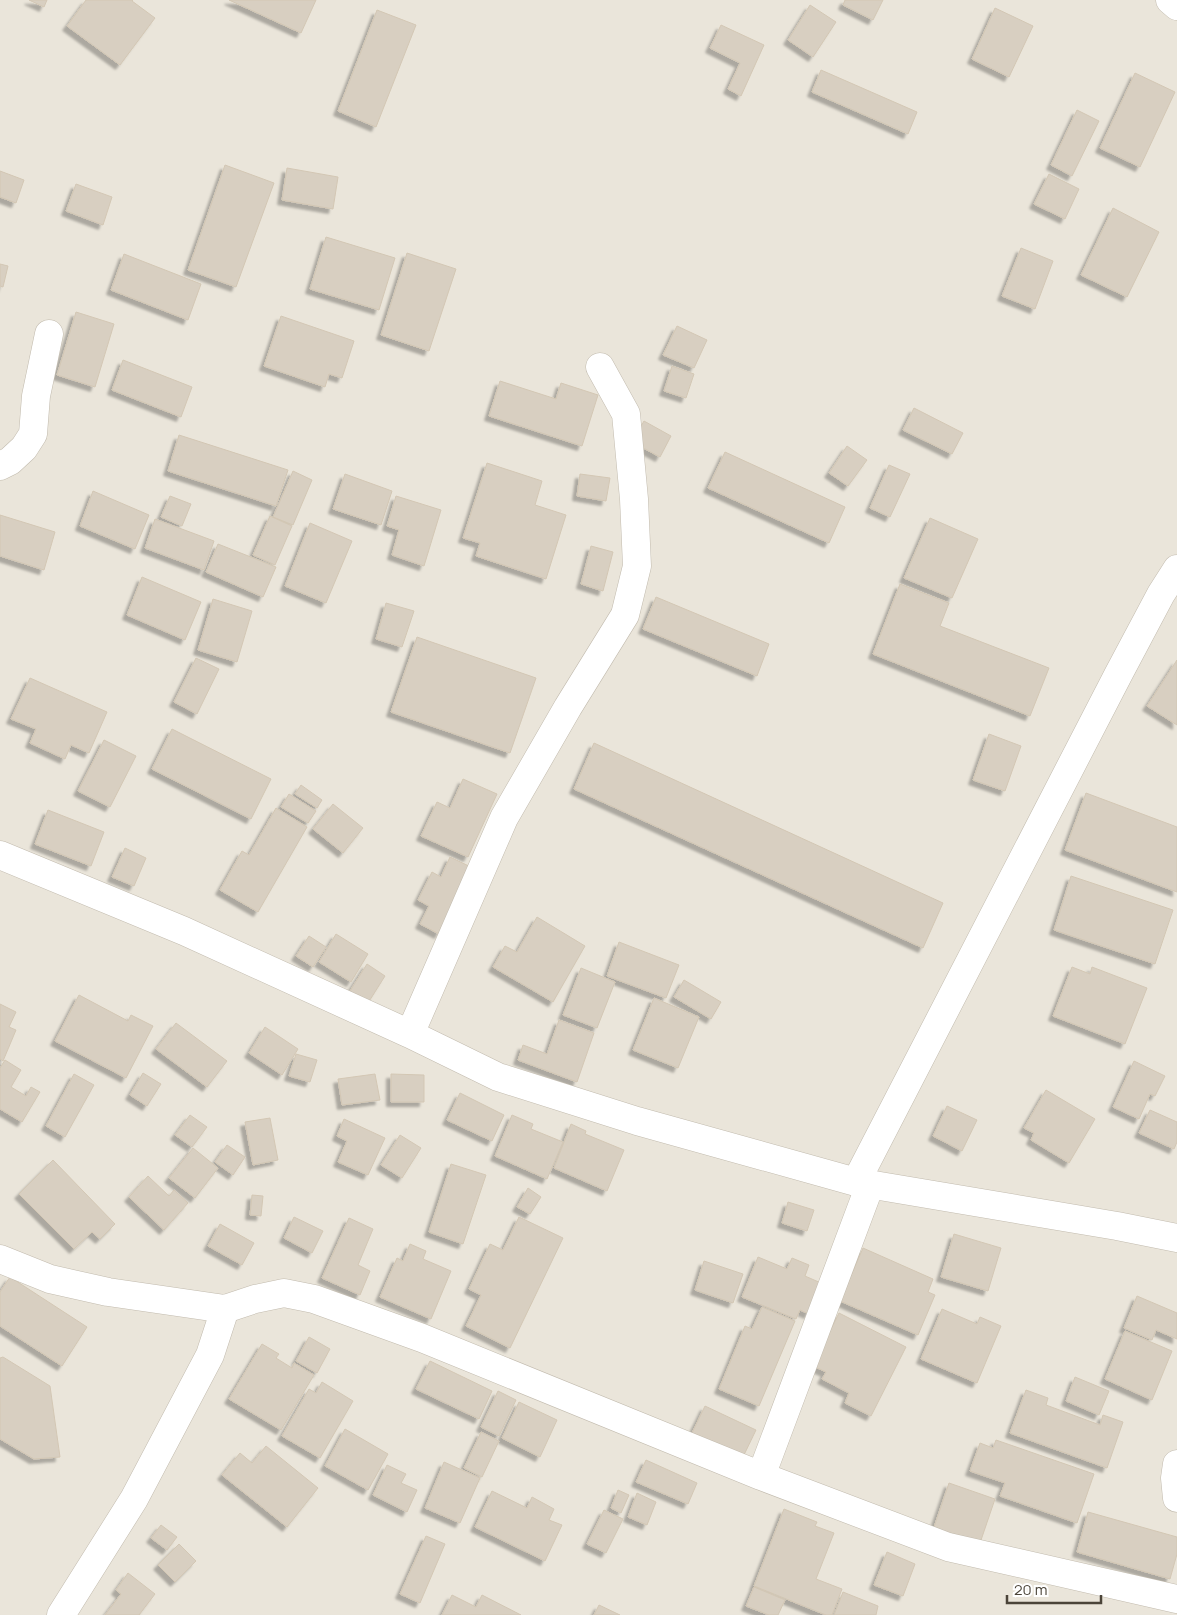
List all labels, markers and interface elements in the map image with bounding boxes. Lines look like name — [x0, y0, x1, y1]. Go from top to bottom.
scale bar — [1007, 1572, 1101, 1604]
text: 20 m — [1014, 1579, 1047, 1600]

